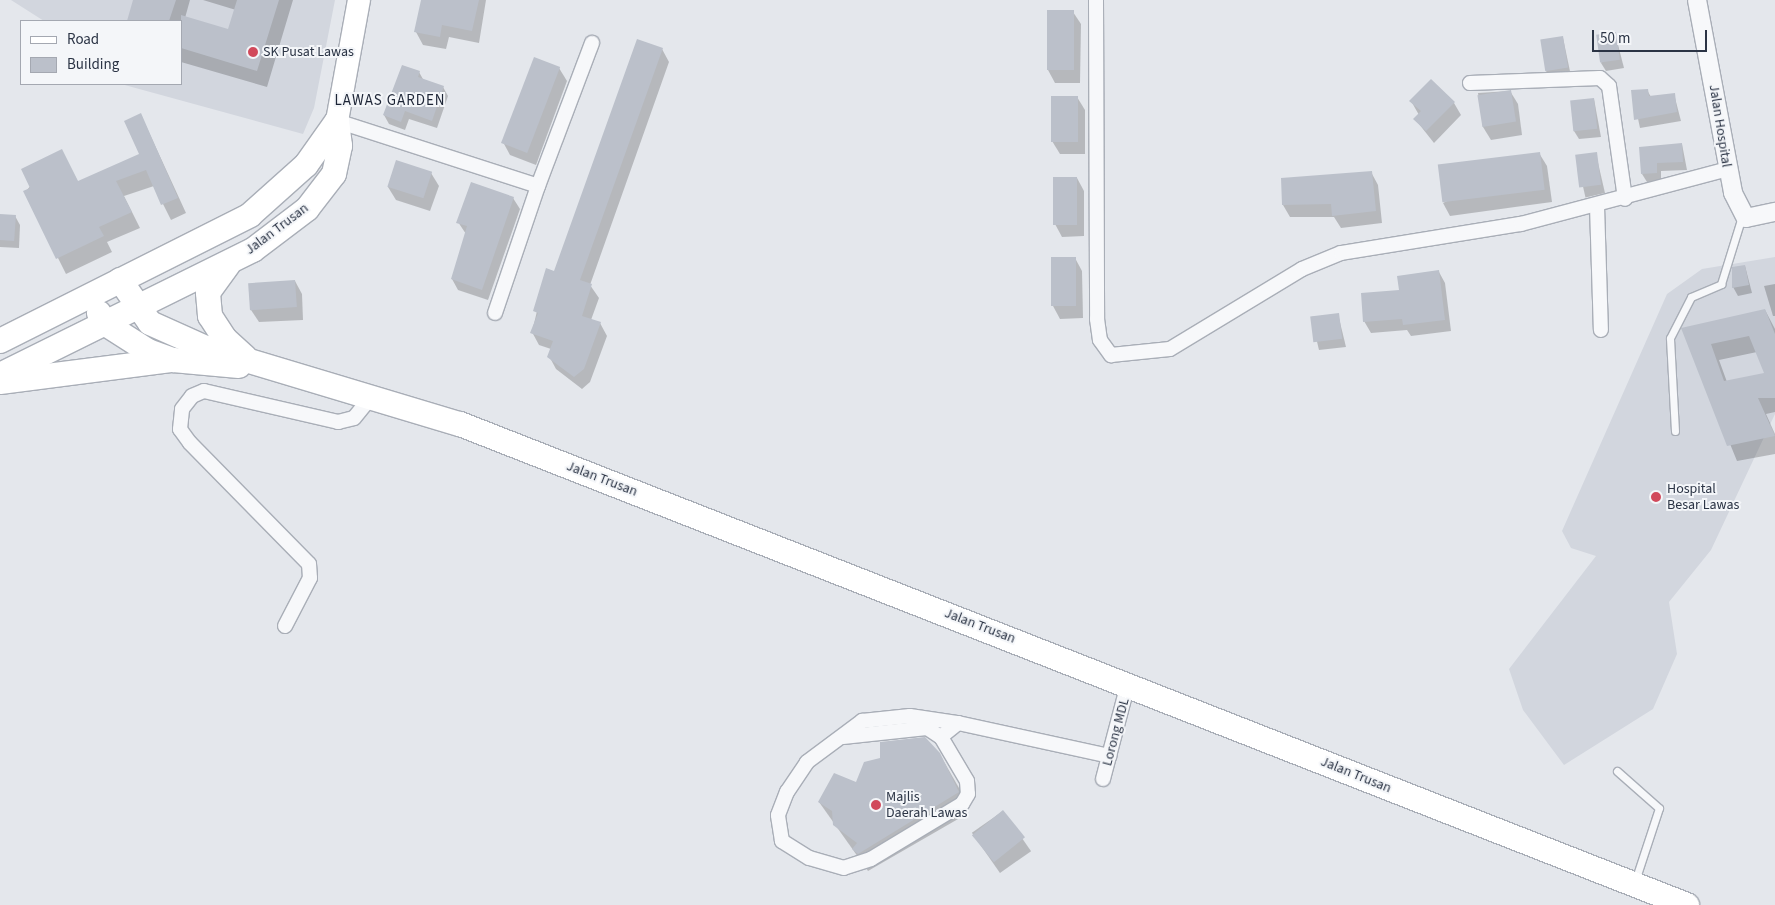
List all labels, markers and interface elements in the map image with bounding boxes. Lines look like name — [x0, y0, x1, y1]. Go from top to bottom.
legend — [20, 20, 182, 85]
scale bar — [1595, 20, 1710, 52]
text: 50 m — [1600, 28, 1630, 49]
text: Road — [67, 29, 99, 50]
place label: SK Pusat Lawas — [263, 44, 354, 60]
marker: SK Pusat Lawas — [247, 46, 259, 58]
text: Building — [67, 54, 119, 75]
street label: Jalan Hospital — [1705, 83, 1735, 169]
district label: LAWAS GARDEN — [333, 92, 447, 110]
street label: Jalan Trusan — [242, 200, 312, 258]
street label: Jalan Trusan — [564, 458, 640, 500]
place label: Hospital Besar Lawas — [1667, 481, 1739, 514]
marker: Hospital Besar Lawas — [1649, 490, 1663, 504]
street label: Jalan Trusan — [942, 605, 1018, 647]
street label: Lorong MDL — [1099, 696, 1133, 768]
street label: Jalan Trusan — [1318, 753, 1394, 797]
place label: Majlis Daerah Lawas — [886, 789, 967, 822]
marker: Majlis Daerah Lawas — [870, 799, 882, 811]

